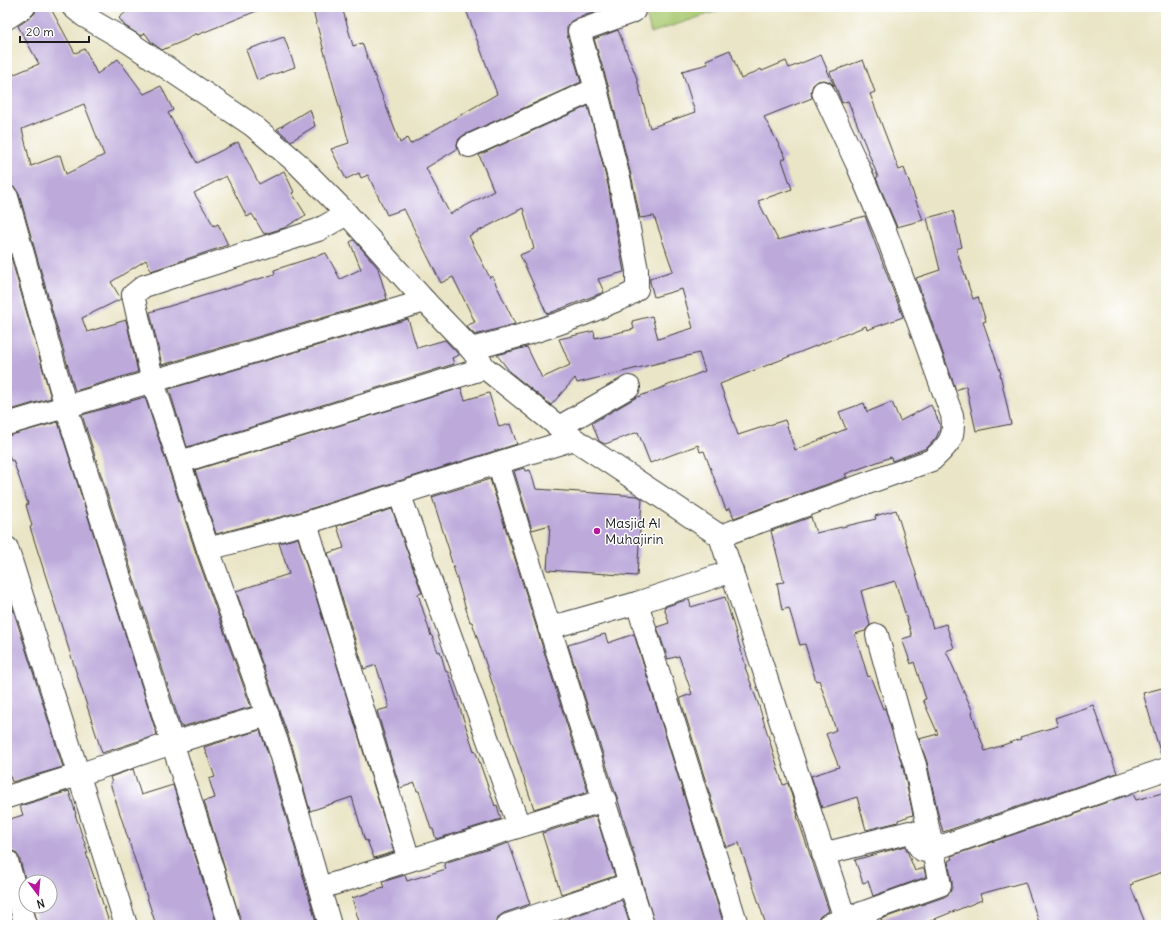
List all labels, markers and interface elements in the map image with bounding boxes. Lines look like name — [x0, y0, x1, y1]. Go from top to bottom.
scale bar — [20, 18, 89, 44]
text: 20 m — [26, 24, 54, 39]
place label: Masjid Al Muhajirin — [605, 514, 664, 548]
marker: Masjid Al Muhajirin — [592, 526, 602, 536]
north arrow — [18, 874, 58, 914]
text: N — [35, 896, 46, 911]

